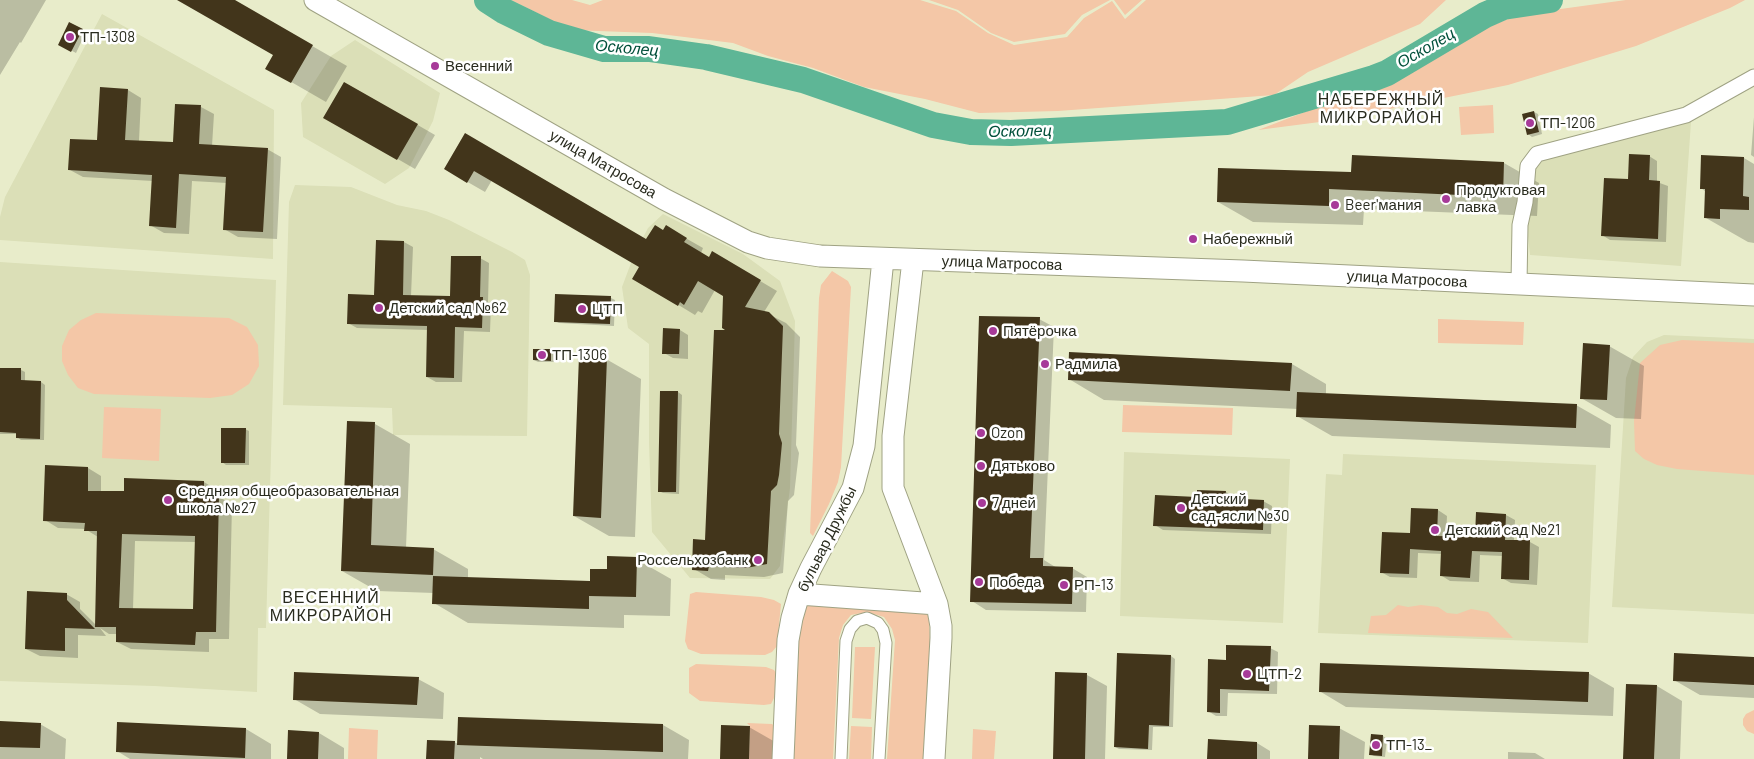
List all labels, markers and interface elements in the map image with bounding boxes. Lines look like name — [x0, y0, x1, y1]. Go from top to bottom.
water label: Осколец — [1394, 24, 1458, 72]
place label: ТП-1308 — [80, 28, 135, 46]
marker: ТП-1308 — [64, 31, 76, 43]
water label: Осколец — [594, 36, 660, 60]
place label: Весенний — [445, 57, 513, 75]
marker: Весенний — [429, 60, 441, 72]
district label: НАБЕРЕЖНЫЙ МИКРОРАЙОН — [1316, 90, 1446, 128]
place label: ТП-1206 — [1540, 114, 1595, 132]
marker: ТП-1206 — [1524, 117, 1536, 129]
water label: Осколец — [988, 121, 1052, 141]
street label: улица Матросова — [546, 126, 660, 202]
place label: Продуктовая лавка — [1456, 181, 1545, 216]
marker: Продуктовая лавка — [1440, 193, 1452, 205]
place label: Beer'мания — [1345, 196, 1422, 214]
marker: Beer'мания — [1329, 199, 1341, 211]
place label: Набережный — [1203, 230, 1293, 248]
marker: Набережный — [1187, 233, 1199, 245]
street label: улица Матросова — [941, 252, 1063, 274]
street label: улица Матросова — [1346, 267, 1468, 291]
place label: Детский сад №62 — [389, 299, 507, 317]
place label: ЦТП — [592, 300, 623, 318]
marker: Детский сад №62 — [373, 302, 385, 314]
marker: ЦТП — [576, 303, 588, 315]
place label: Пятёрочка — [1003, 322, 1077, 340]
marker: Пятёрочка — [987, 325, 999, 337]
place label: ТП-1306 — [552, 346, 607, 364]
marker: ТП-1306 — [536, 349, 548, 361]
place label: Радмила — [1055, 355, 1117, 373]
marker: Радмила — [1039, 358, 1051, 370]
place label: Ozon — [991, 424, 1023, 442]
marker: Ozon — [975, 427, 987, 439]
place label: Дятьково — [991, 457, 1055, 475]
marker: Дятьково — [975, 460, 987, 472]
place label: Средняя общеобразовательная школа №27 — [178, 482, 399, 517]
street label: бульвар Дружбы — [794, 483, 860, 595]
place label: Детский сад-ясли №30 — [1191, 490, 1290, 525]
marker: Средняя общеобразовательная школа №27 — [162, 494, 174, 506]
place label: 7 дней — [992, 494, 1036, 512]
marker: 7 дней — [976, 497, 988, 509]
marker: Детский сад-ясли №30 — [1175, 502, 1187, 514]
place label: Детский сад №21 — [1445, 521, 1560, 539]
marker: Детский сад №21 — [1429, 524, 1441, 536]
place label: Россельхозбанк — [637, 551, 748, 569]
marker: Россельхозбанк — [752, 554, 764, 566]
place label: Победа — [989, 573, 1042, 591]
marker: Победа — [973, 576, 985, 588]
place label: РП-13 — [1074, 576, 1114, 594]
marker: РП-13 — [1058, 579, 1070, 591]
district label: ВЕСЕННИЙ МИКРОРАЙОН — [268, 588, 394, 626]
place label: ЦТП-2 — [1257, 665, 1302, 683]
marker: ЦТП-2 — [1241, 668, 1253, 680]
place label: ТП-13_ — [1386, 736, 1432, 754]
marker: ТП-13_ — [1370, 739, 1382, 751]

